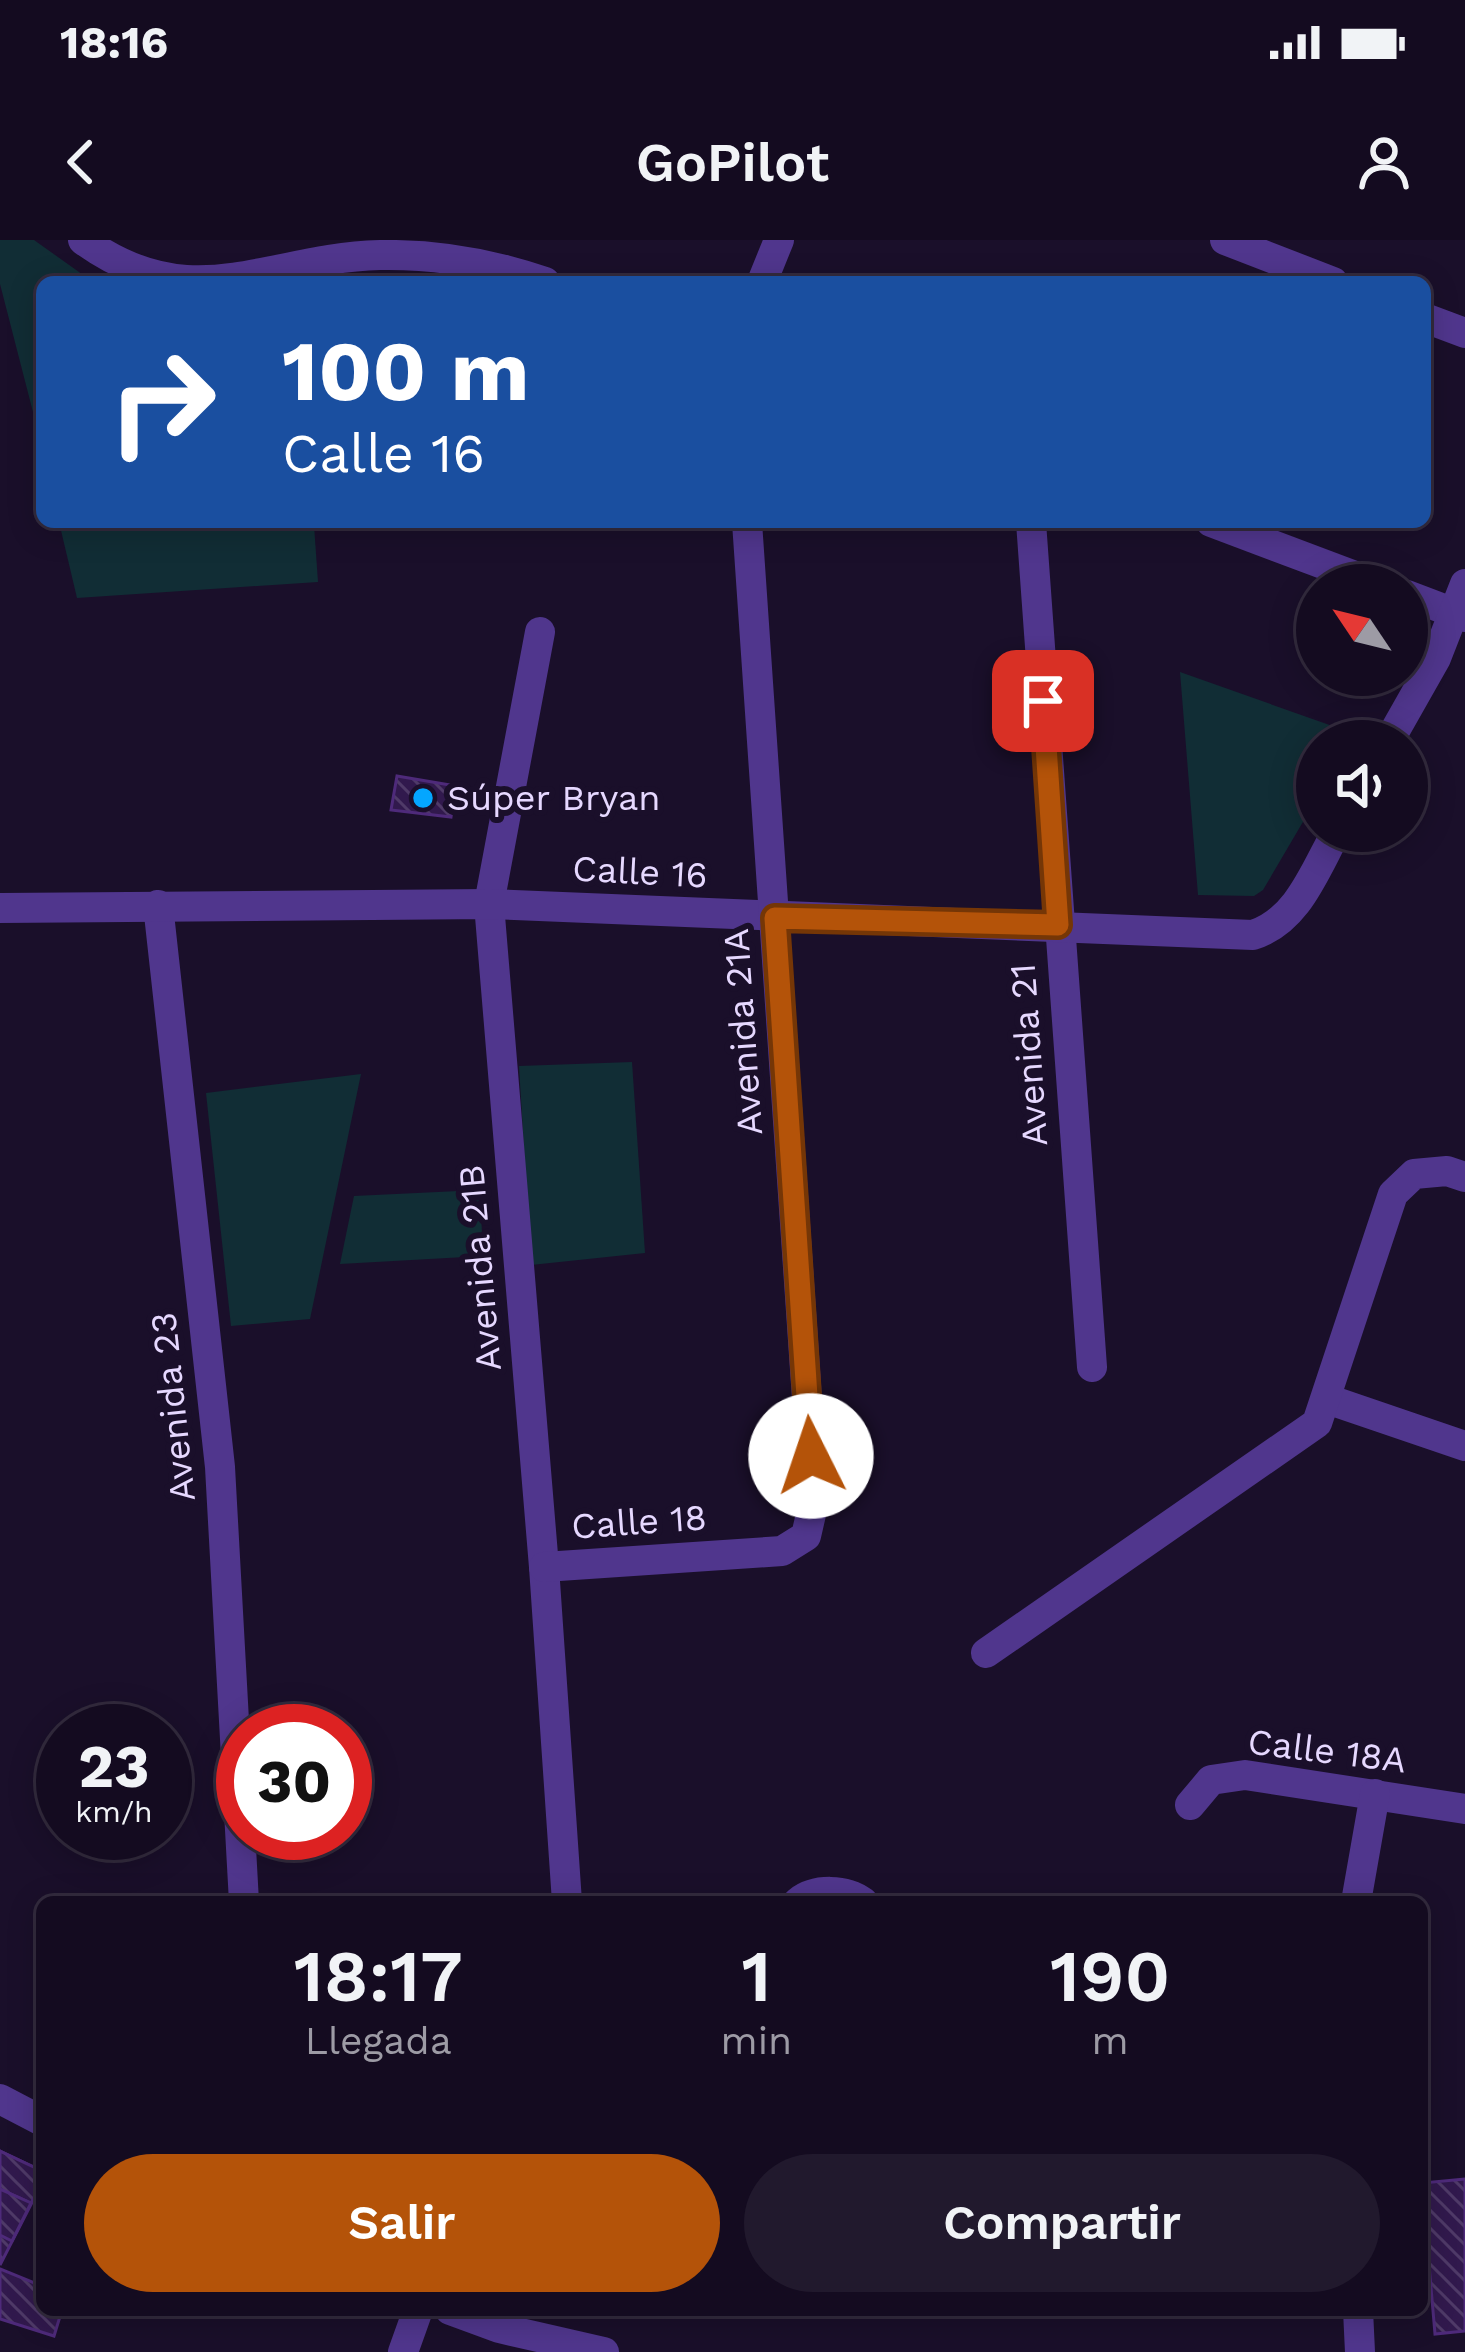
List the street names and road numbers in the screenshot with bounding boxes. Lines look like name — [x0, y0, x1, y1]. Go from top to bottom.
street label: Calle 16 — [571, 847, 709, 897]
street label: Avenida 21A — [715, 927, 771, 1137]
street label: Avenida 21 — [1002, 962, 1056, 1148]
street label: Avenida 21B — [450, 1163, 510, 1373]
street label: Avenida 23 — [142, 1310, 204, 1504]
street label: Calle 18 — [570, 1496, 708, 1548]
street label: Calle 18A — [1245, 1720, 1409, 1782]

